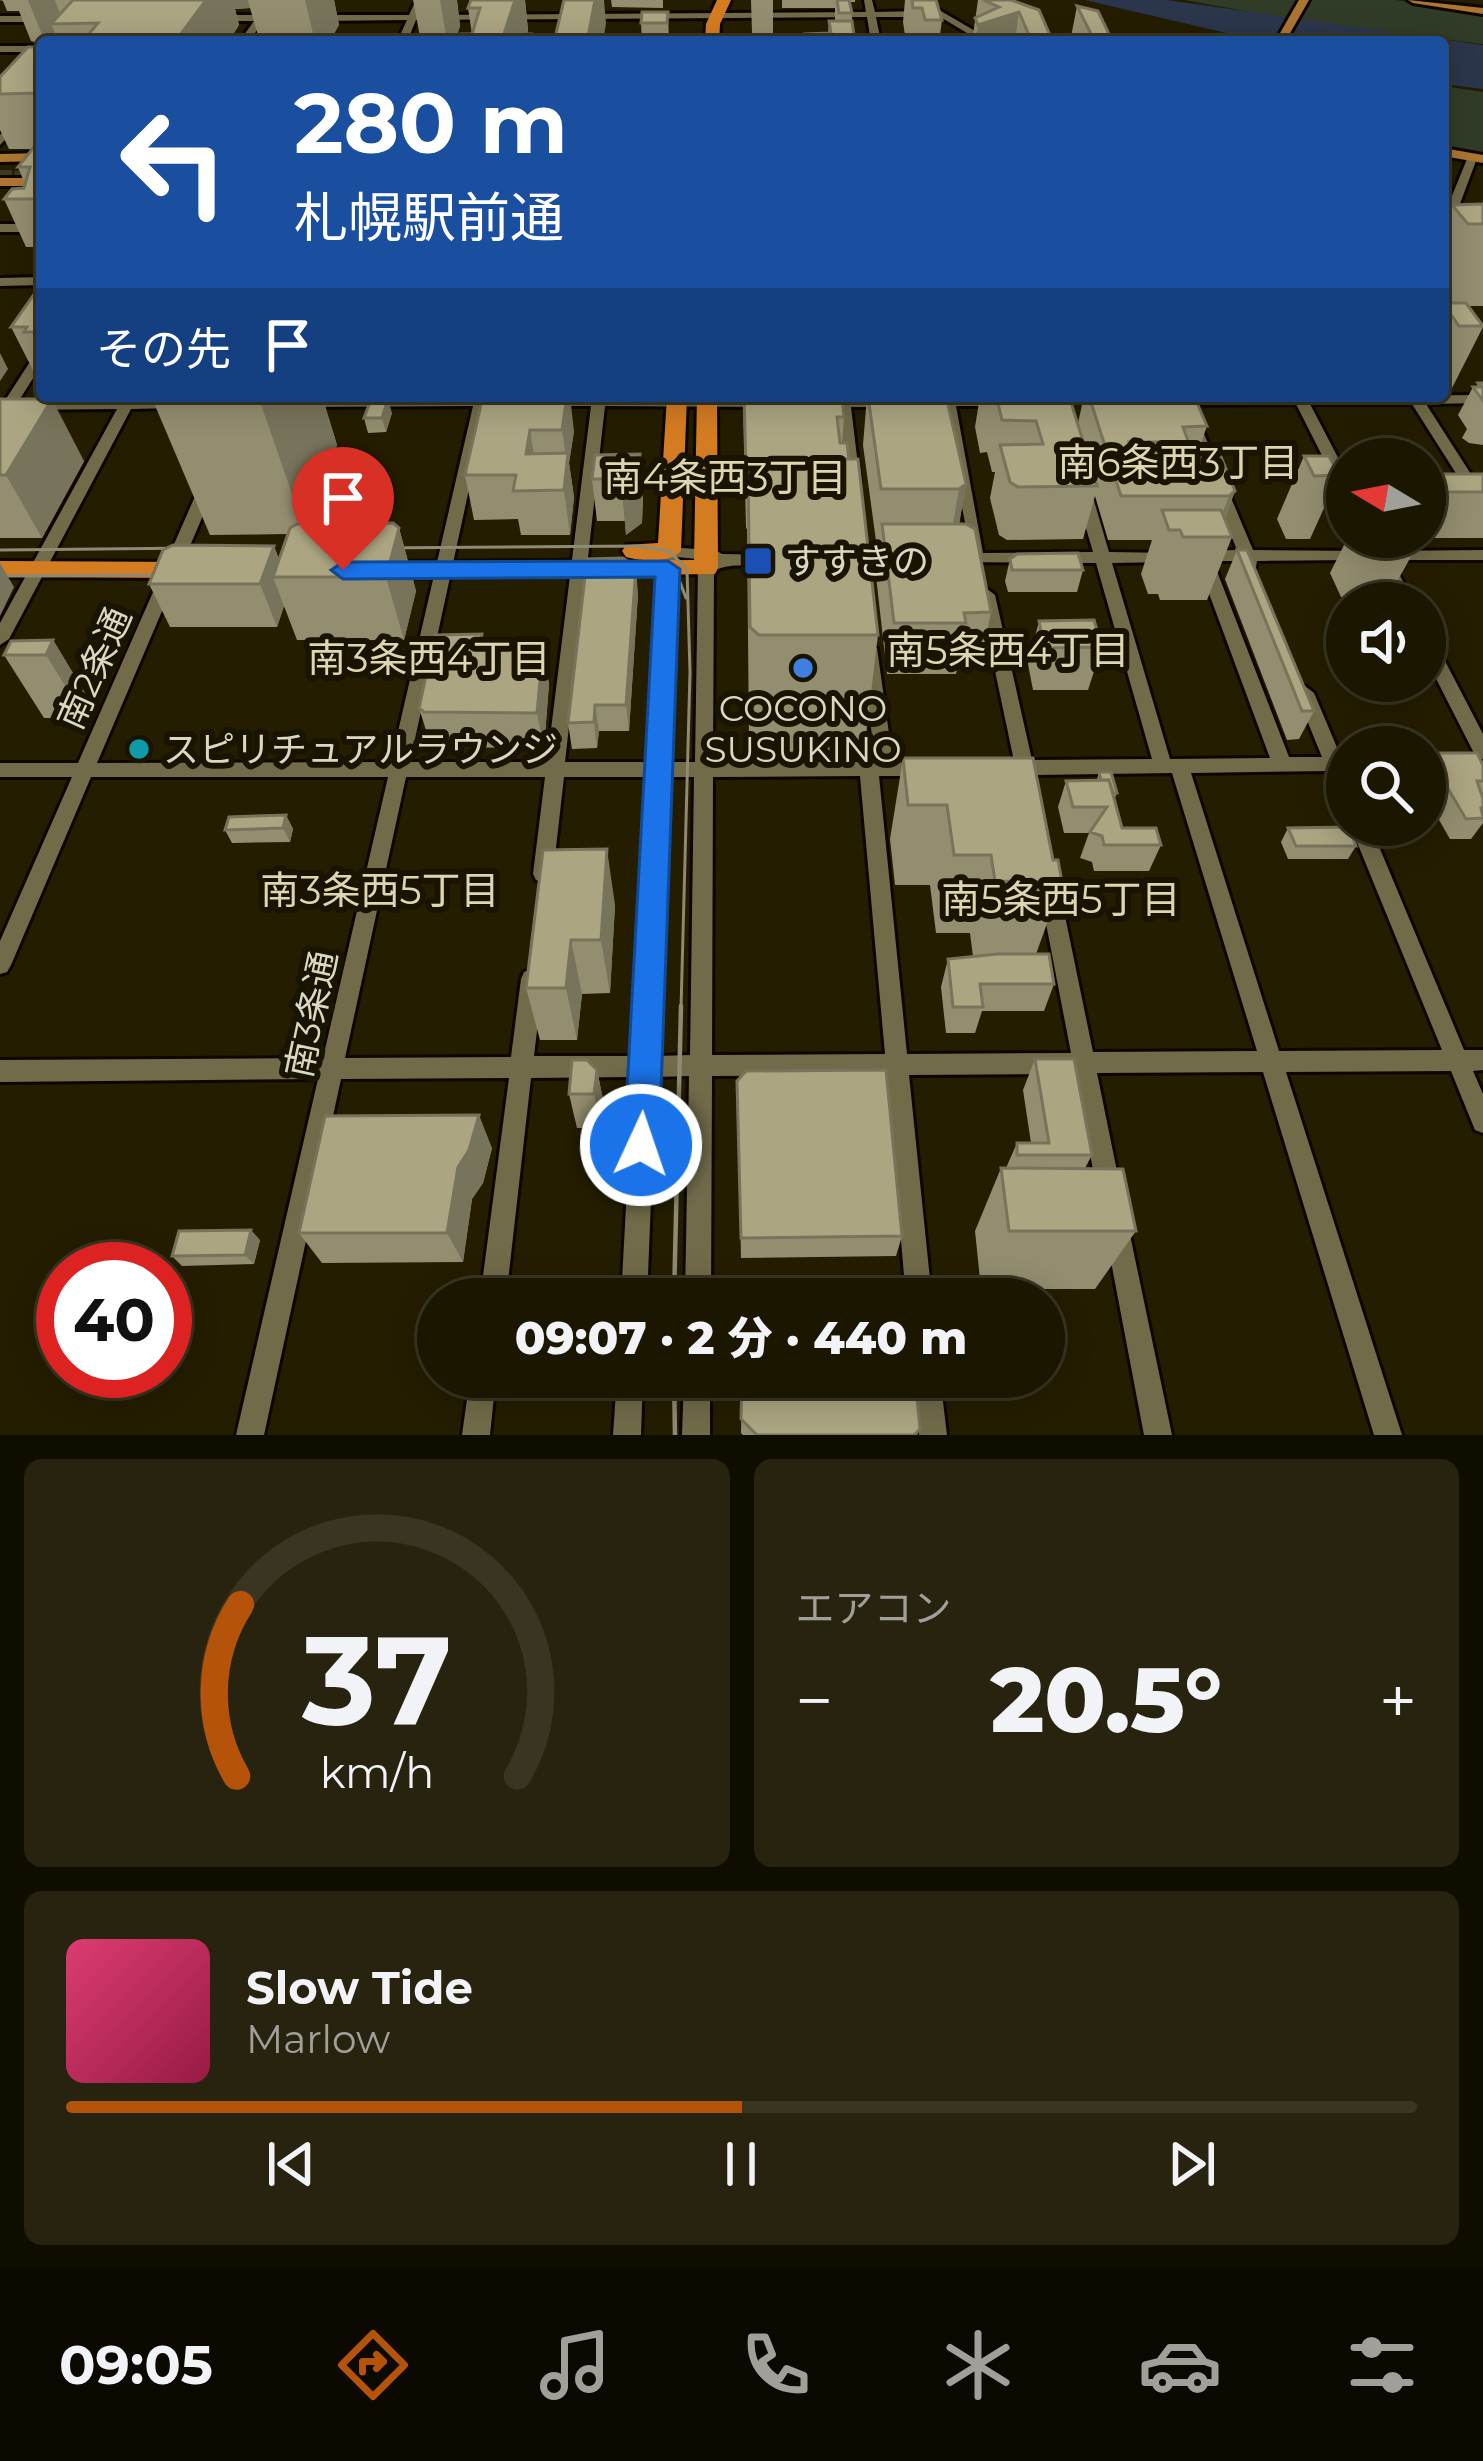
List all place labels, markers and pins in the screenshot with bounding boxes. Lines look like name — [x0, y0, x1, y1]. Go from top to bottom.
pin — [292, 447, 394, 570]
place label: すすきの — [785, 539, 929, 583]
marker: すすきの — [742, 545, 774, 577]
marker: COCONO SUSUKINO — [790, 655, 816, 681]
place label: COCONO SUSUKINO — [704, 686, 902, 771]
place label: スピリチュアルラウンジ — [163, 727, 558, 771]
marker: スピリチュアルラウンジ — [126, 736, 152, 762]

